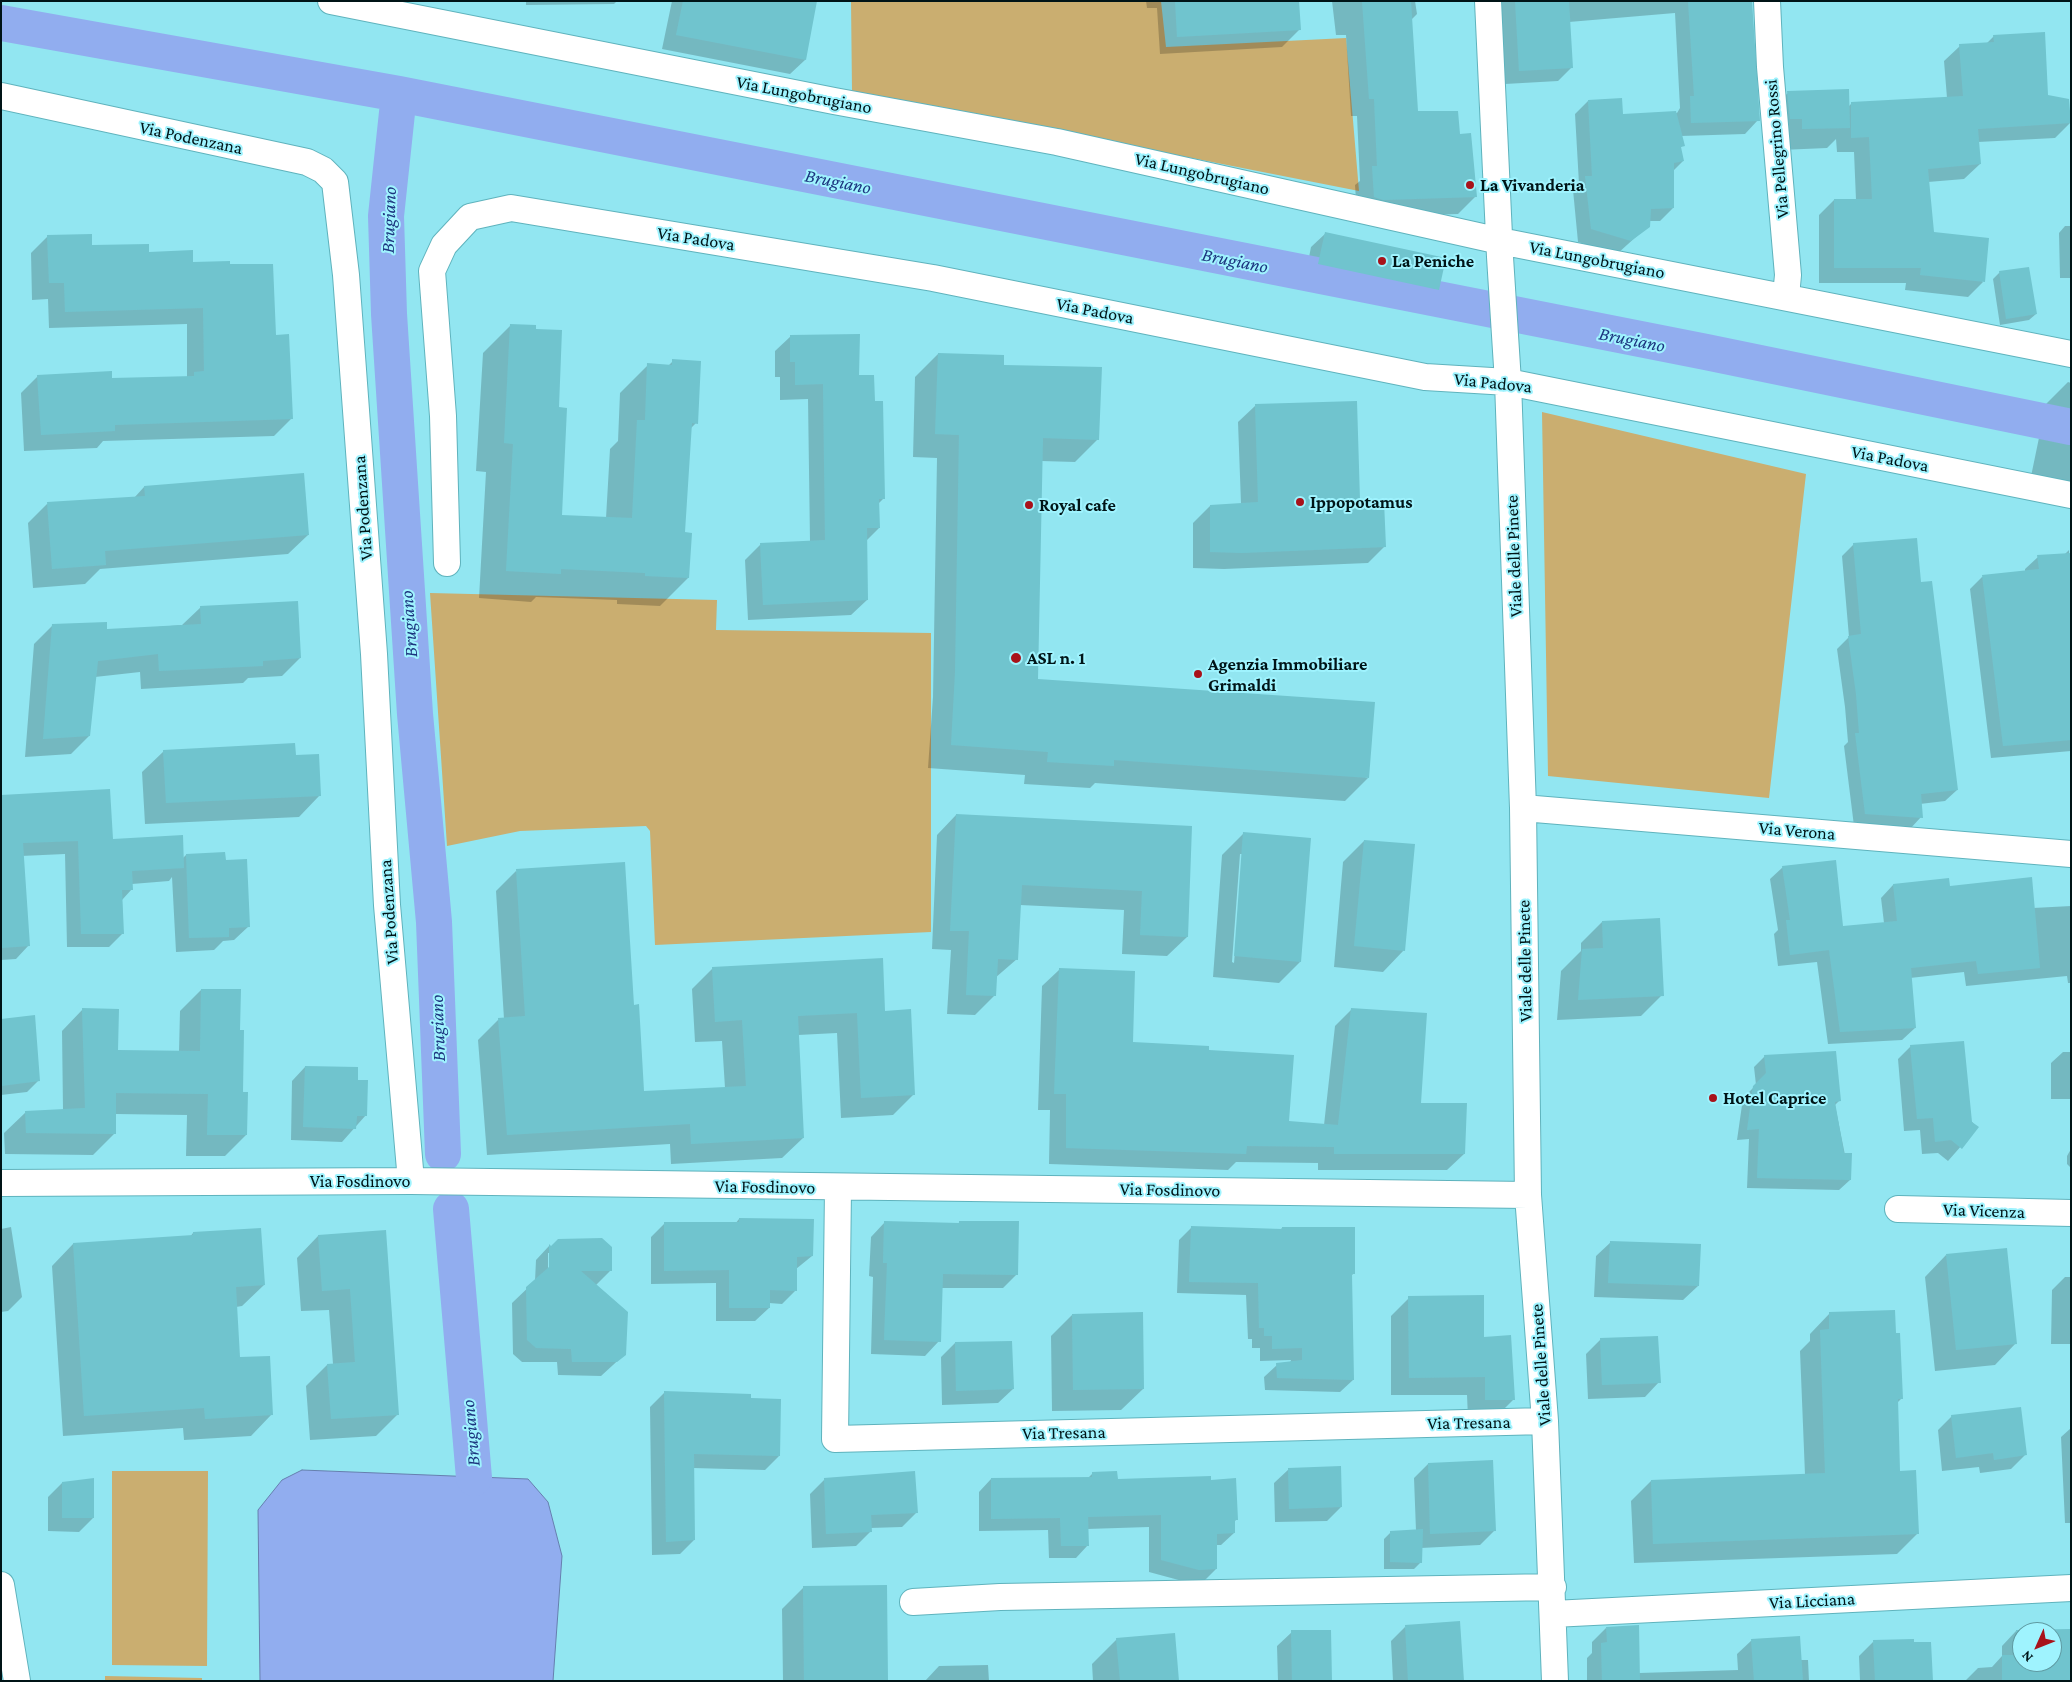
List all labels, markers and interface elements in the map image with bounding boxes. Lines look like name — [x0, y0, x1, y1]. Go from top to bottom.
street label: Via Lungobrugiano — [734, 71, 874, 119]
street label: Via Pellegrino Rossi — [1760, 78, 1794, 220]
street label: Via Podenzana — [137, 117, 245, 159]
street label: Via Lungobrugiano — [1133, 148, 1271, 200]
water label: Brugiano — [803, 164, 873, 200]
place label: La Vivanderia — [1480, 174, 1585, 196]
marker: La Vivanderia — [1464, 179, 1476, 191]
water label: Brugiano — [376, 186, 402, 254]
street label: Via Padova — [656, 222, 736, 256]
street label: Via Lungobrugiano — [1527, 236, 1667, 284]
water label: Brugiano — [1200, 243, 1270, 279]
place label: La Peniche — [1392, 250, 1474, 272]
marker: La Peniche — [1376, 255, 1388, 267]
street label: Via Padova — [1054, 293, 1136, 329]
water label: Brugiano — [1597, 322, 1667, 358]
street label: Via Padova — [1453, 368, 1533, 398]
street label: Via Padova — [1849, 441, 1931, 477]
street label: Via Podenzana — [349, 455, 377, 561]
place label: Ippopotamus — [1310, 491, 1412, 513]
place label: Royal cafe — [1039, 494, 1116, 516]
street label: Viale delle Pinete — [1501, 495, 1527, 617]
marker: Ippopotamus — [1294, 496, 1306, 508]
marker: Royal cafe — [1023, 499, 1035, 511]
water label: Brugiano — [395, 590, 423, 658]
place label: ASL n. 1 — [1027, 647, 1085, 669]
marker: ASL n. 1 — [1009, 651, 1023, 665]
place label: Agenzia Immobiliare Grimaldi — [1208, 653, 1367, 696]
marker: Agenzia Immobiliare Grimaldi — [1192, 668, 1204, 680]
street label: Via Verona — [1758, 817, 1836, 845]
street label: Via Podenzana — [375, 859, 403, 965]
street label: Viale delle Pinete — [1513, 900, 1537, 1022]
water label: Brugiano — [425, 994, 451, 1062]
place label: Hotel Caprice — [1723, 1087, 1826, 1109]
marker: Hotel Caprice — [1707, 1092, 1719, 1104]
street label: Via Fosdinovo — [310, 1170, 410, 1192]
street label: Via Fosdinovo — [714, 1175, 816, 1199]
street label: Via Fosdinovo — [1119, 1178, 1221, 1202]
street label: Via Vicenza — [1943, 1199, 2025, 1223]
street label: Viale delle Pinete — [1526, 1303, 1556, 1427]
water label: Brugiano — [457, 1399, 485, 1467]
street label: Via Tresana — [1427, 1411, 1511, 1435]
street label: Via Tresana — [1022, 1421, 1106, 1445]
street label: Via Licciana — [1768, 1588, 1856, 1614]
north arrow — [2012, 1622, 2062, 1672]
text: N — [2018, 1648, 2036, 1666]

